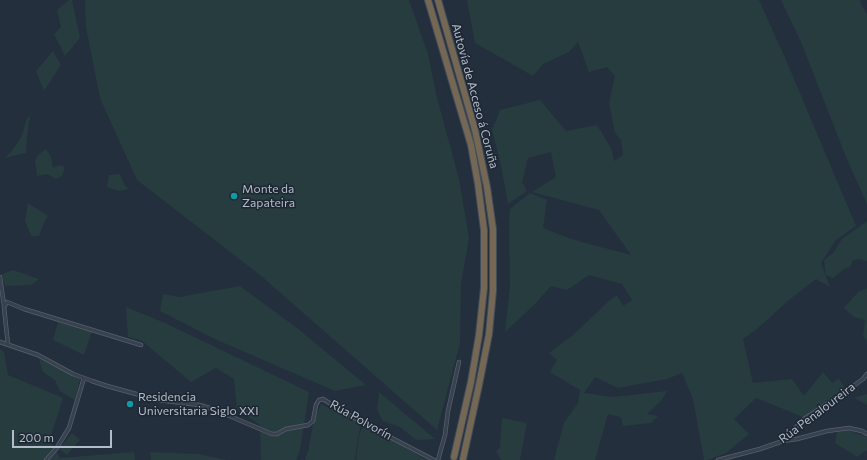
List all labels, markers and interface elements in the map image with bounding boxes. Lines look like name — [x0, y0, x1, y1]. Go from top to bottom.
street label: Autovía de Acceso á Coruña — [449, 22, 501, 170]
place label: Monte da Zapateira — [242, 182, 295, 210]
marker: Monte da Zapateira — [229, 191, 239, 201]
street label: Rúa Penaloureira — [776, 380, 858, 446]
place label: Residencia Universitaria Siglo XXI — [138, 390, 259, 418]
street label: Rúa Polvorín — [327, 397, 395, 443]
marker: Residencia Universitaria Siglo XXI — [125, 399, 135, 409]
scale bar — [14, 422, 114, 448]
text: 200 m — [19, 430, 54, 444]

